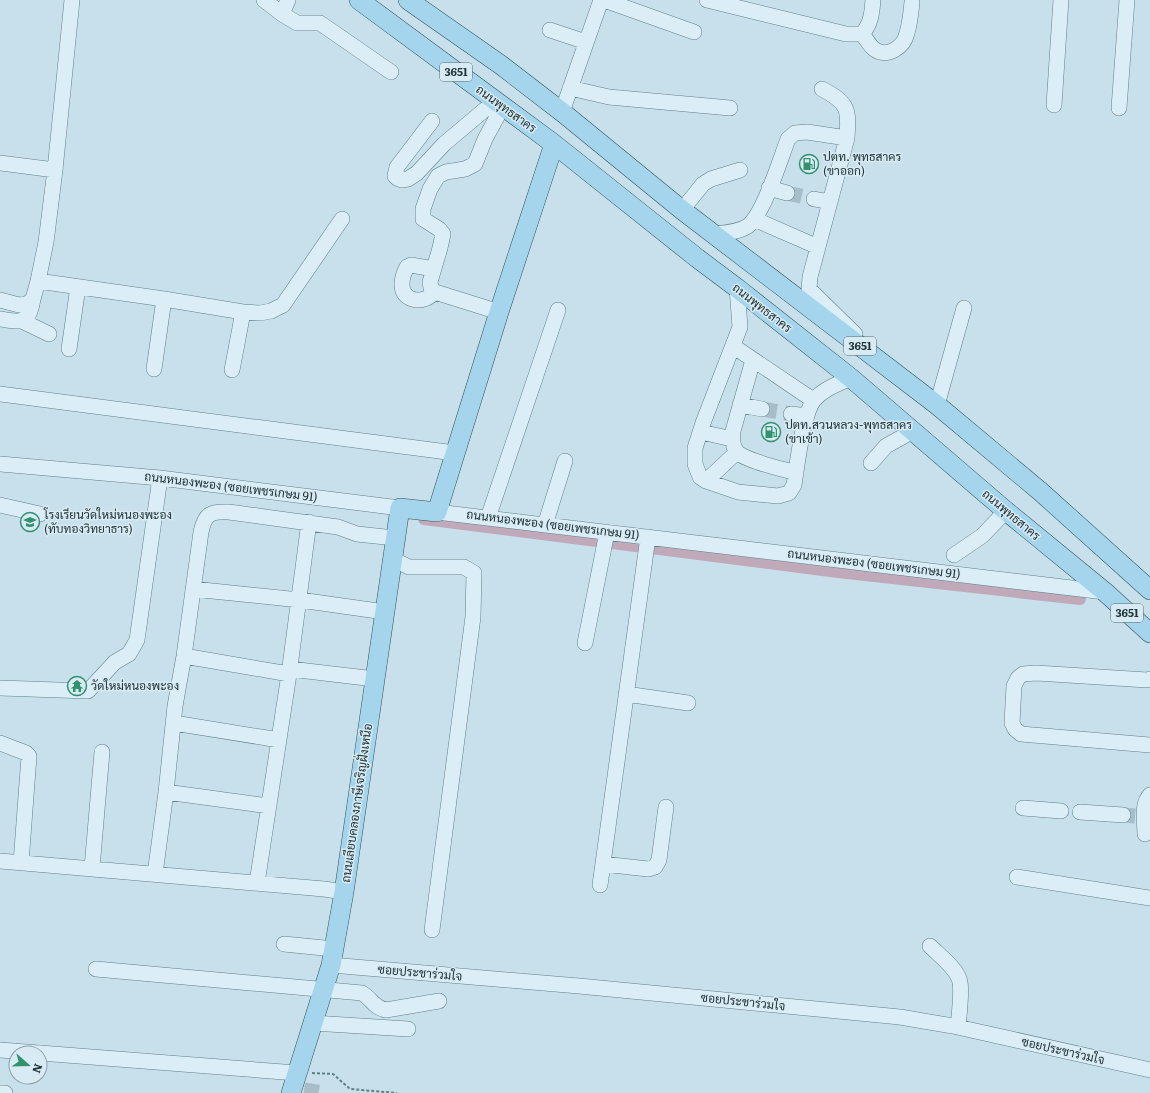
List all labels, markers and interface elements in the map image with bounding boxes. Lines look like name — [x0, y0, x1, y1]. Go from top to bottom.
road number: 3651 — [440, 63, 472, 81]
street label: ถนนพุทธสาคร — [472, 80, 541, 137]
place label: ปตท. พุทธสาคร (ขาออก) — [823, 147, 901, 179]
fuel station icon: ปตท. พุทธสาคร (ขาออก) — [798, 153, 820, 175]
street label: ถนนพุทธสาคร — [728, 278, 796, 337]
road number: 3651 — [844, 337, 876, 355]
place label: ปตท.สวนหลวง-พุทธสาคร (ขาเข้า) — [785, 415, 912, 447]
fuel station icon: ปตท.สวนหลวง-พุทธสาคร (ขาเข้า) — [760, 421, 782, 443]
street label: ถนนหนองพะอง (ซอยเพชรเกษม 91) — [143, 466, 319, 506]
street label: ถนนพุทธสาคร — [978, 484, 1045, 545]
street label: ถนนหนองพะอง (ซอยเพชรเกษม 91) — [465, 504, 641, 544]
place label: โรงเรียนวัดใหม่หนองพะอง (ทับทองวิทยาธาร) — [43, 505, 172, 537]
school or university icon: โรงเรียนวัดใหม่หนองพะอง (ทับทองวิทยาธาร) — [19, 511, 41, 533]
street label: ถนนหนองพะอง (ซอยเพชรเกษม 91) — [786, 543, 962, 583]
road number: 3651 — [1111, 604, 1143, 622]
temple icon: วัดใหม่หนองพะอง — [66, 675, 88, 697]
place label: วัดใหม่หนองพะอง — [91, 676, 179, 694]
street label: ถนนเลียบคลองภาษีเจริญฝั่งเหนือ — [335, 722, 376, 884]
street label: ซอยประชาร่วมใจ — [377, 959, 463, 985]
street label: ซอยประชาร่วมใจ — [700, 988, 786, 1014]
street label: ซอยประชาร่วมใจ — [1020, 1032, 1107, 1068]
north arrow — [8, 1045, 48, 1085]
text: N — [29, 1062, 47, 1076]

